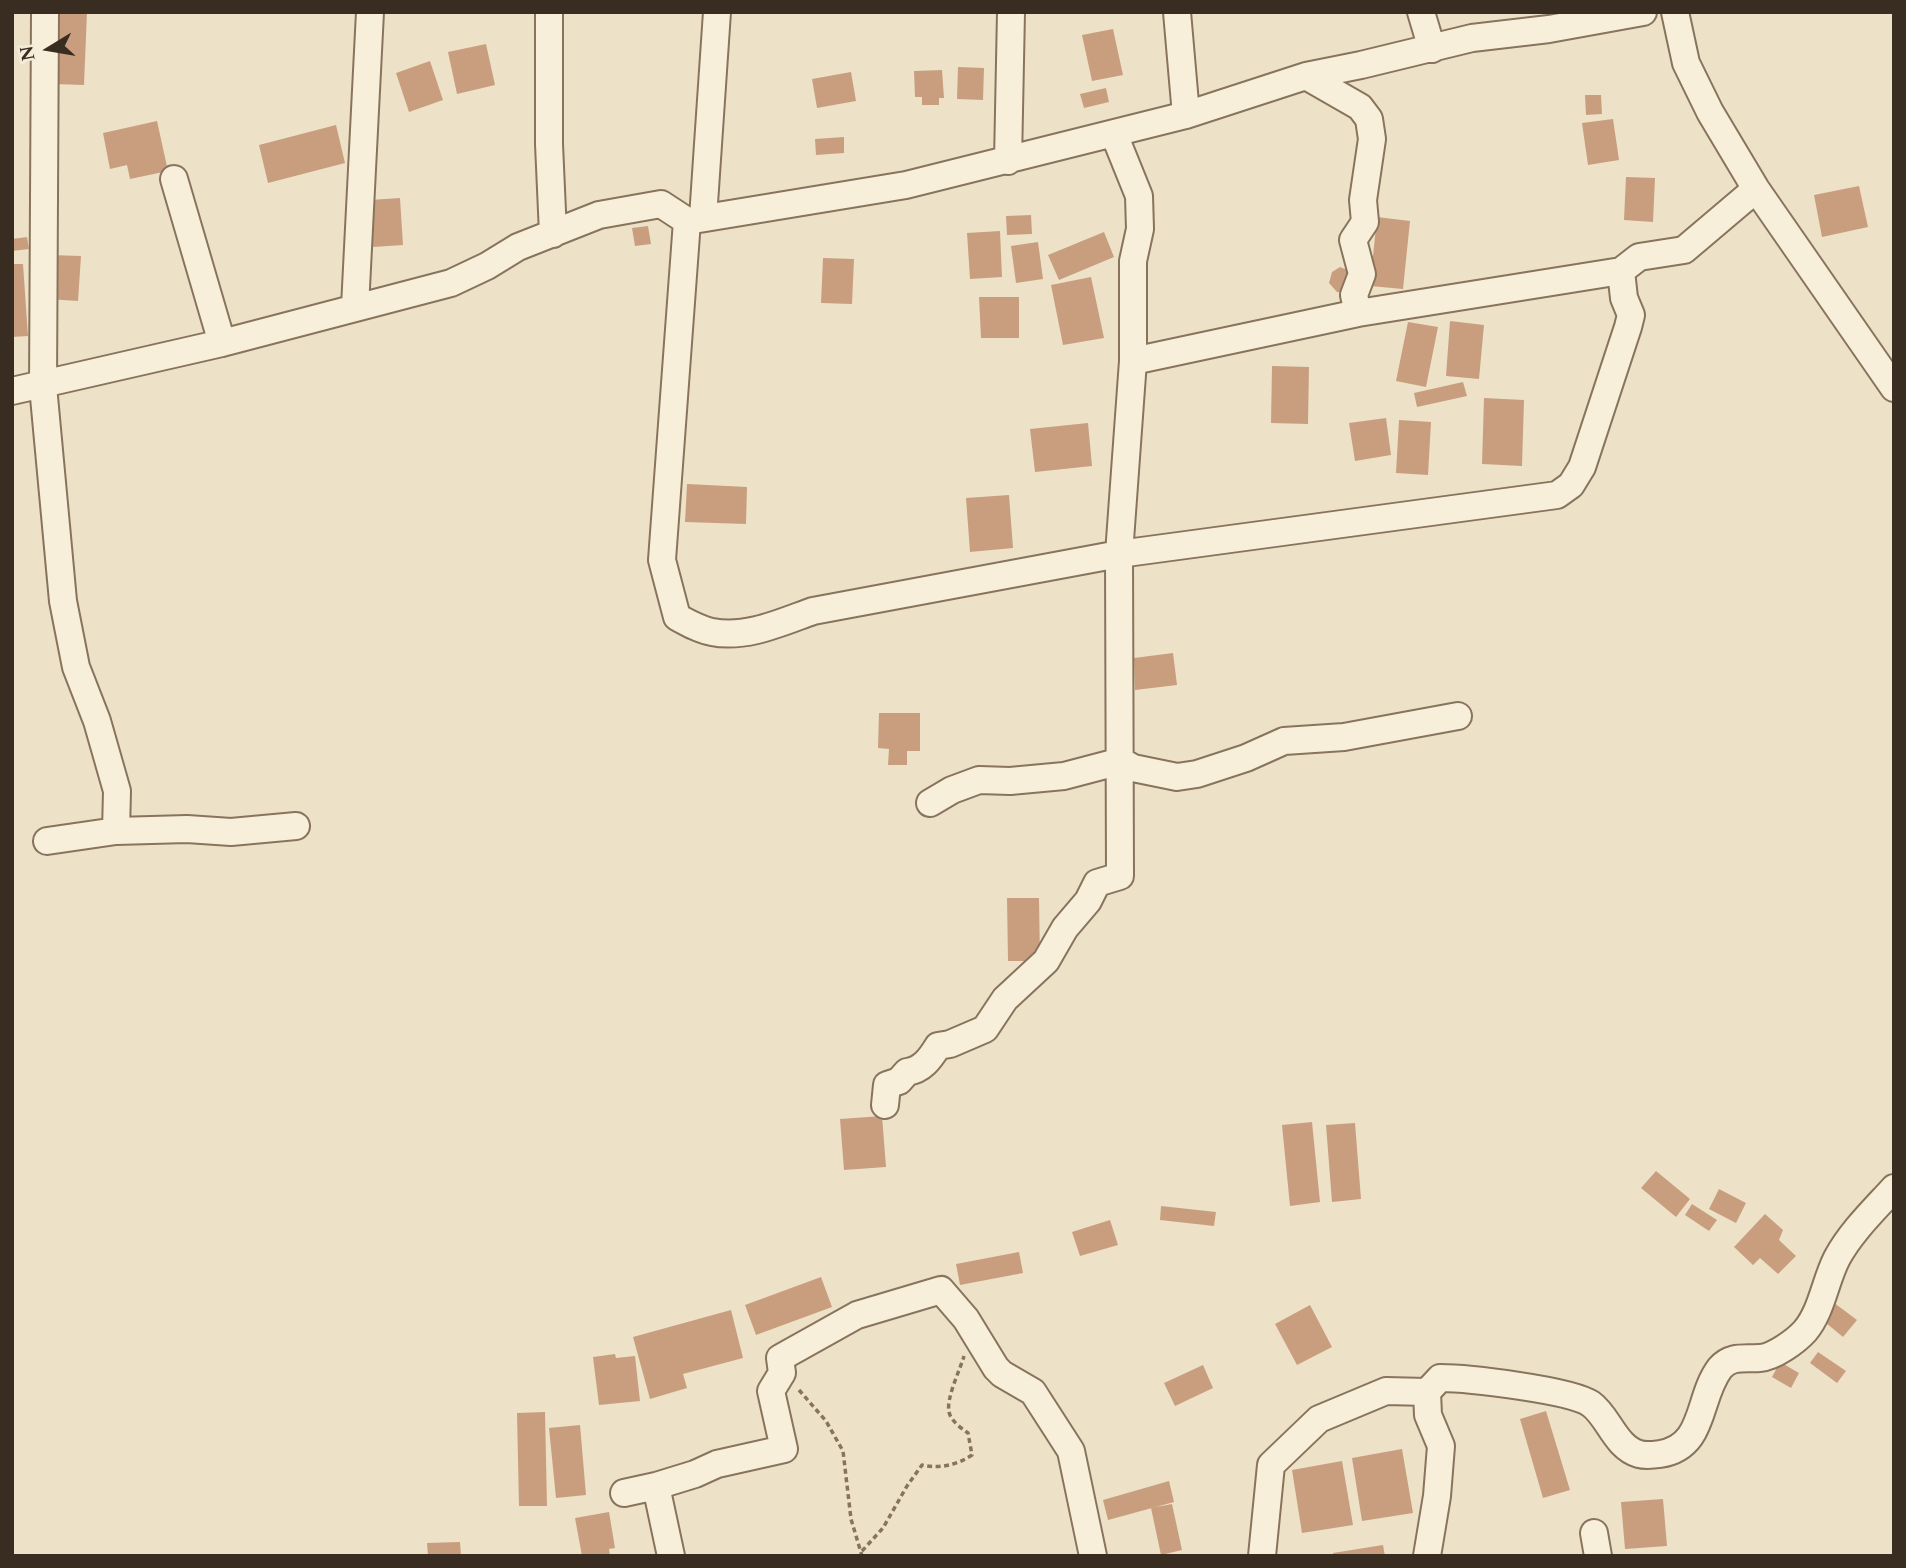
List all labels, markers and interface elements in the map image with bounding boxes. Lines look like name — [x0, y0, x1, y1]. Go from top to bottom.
north arrow — [14, 14, 84, 84]
text: N — [12, 43, 44, 63]

